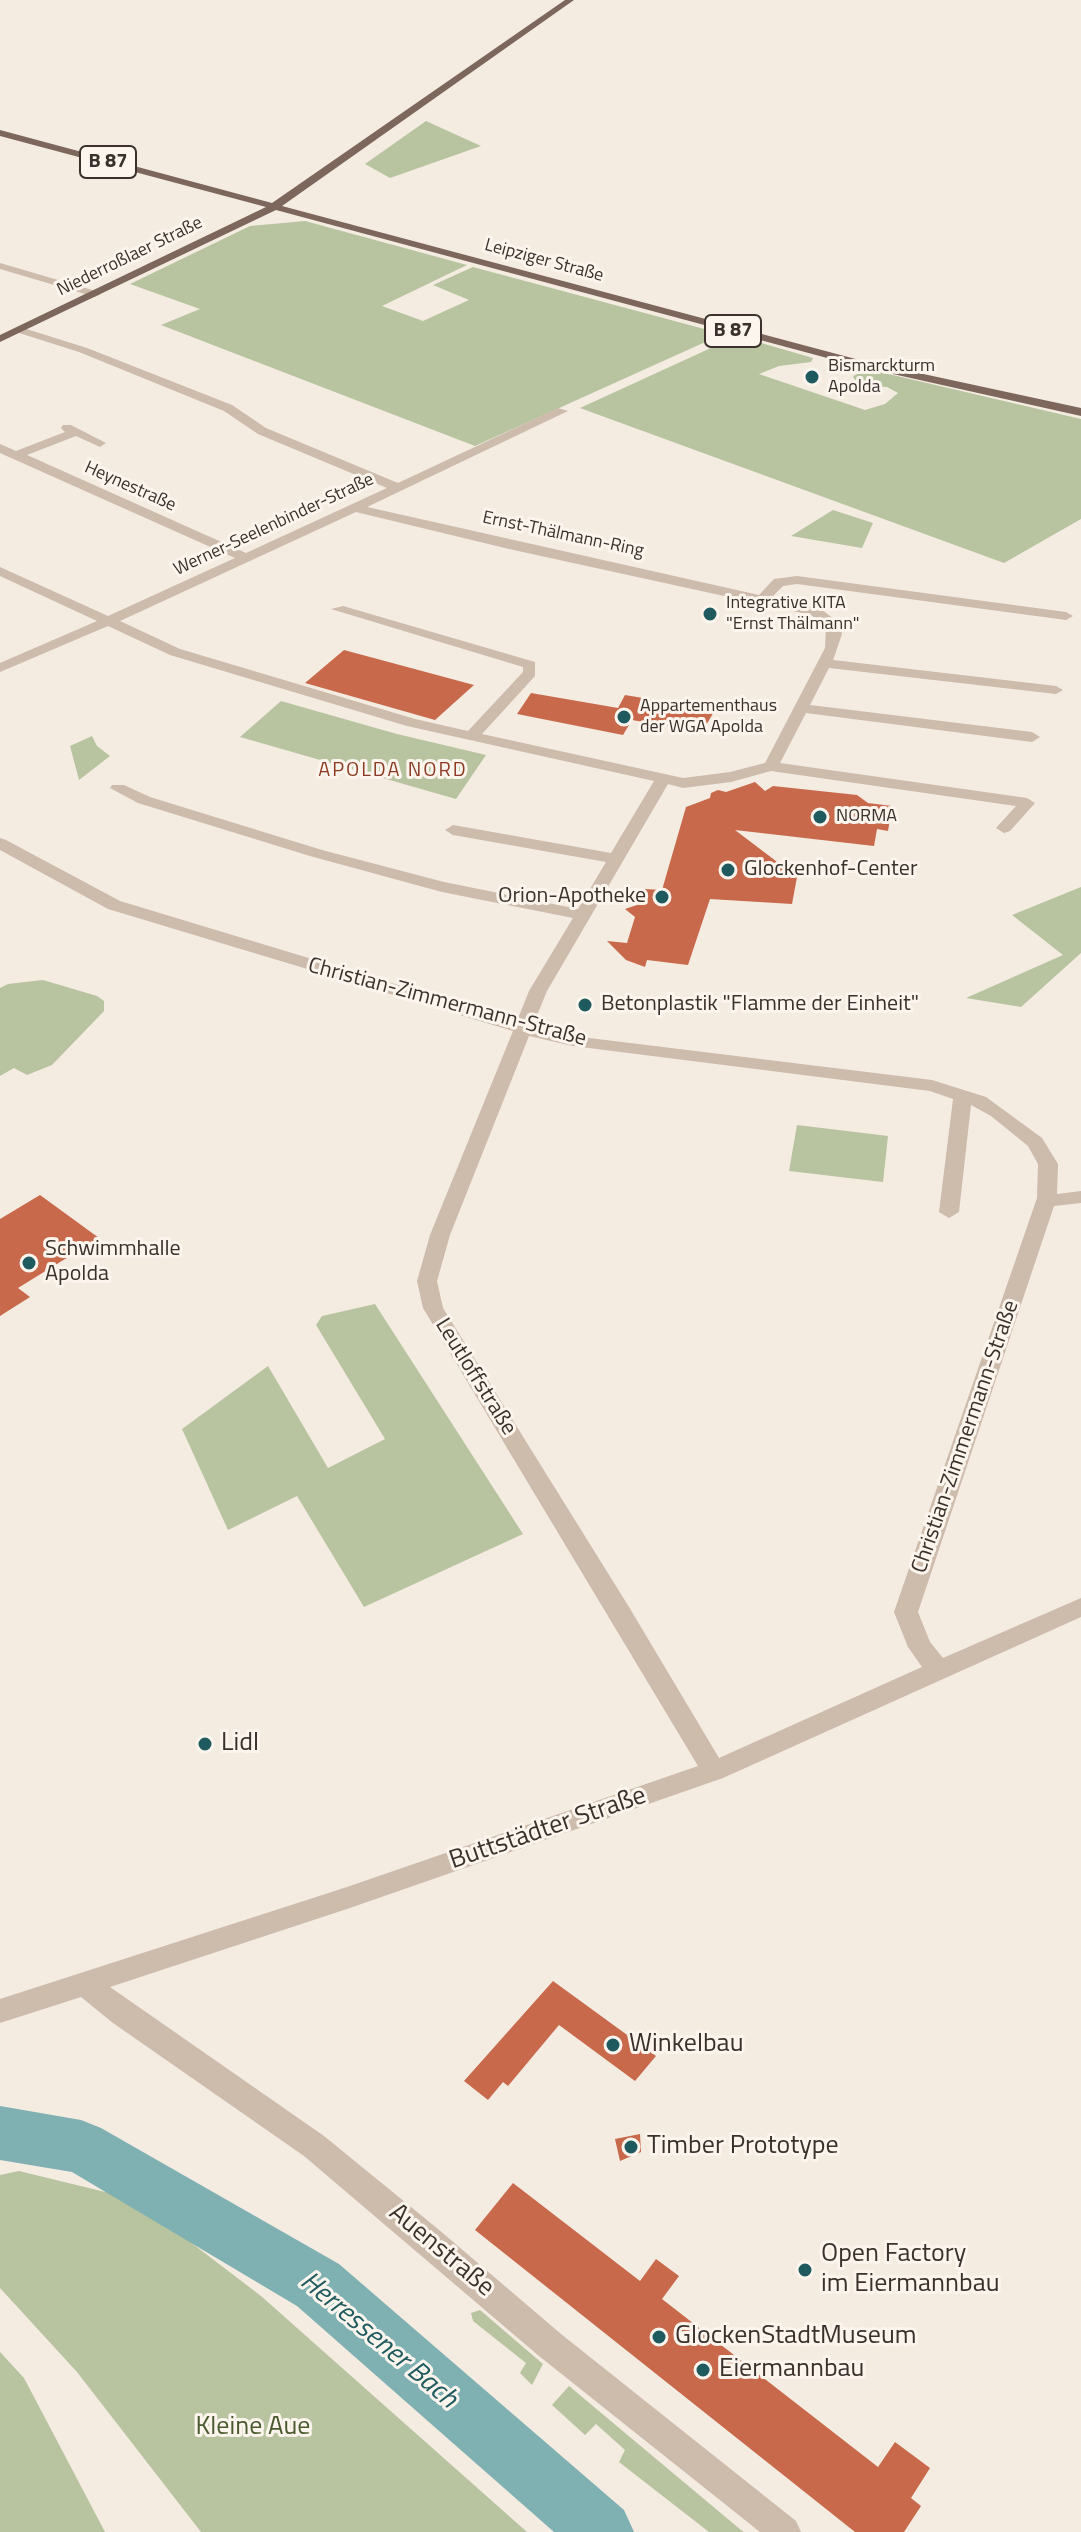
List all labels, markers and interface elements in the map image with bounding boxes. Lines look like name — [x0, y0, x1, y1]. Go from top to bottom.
road number: B 87 — [80, 146, 136, 178]
street label: Niederroßlaer Straße — [54, 212, 206, 302]
street label: Leipziger Straße — [482, 235, 606, 287]
road number: B 87 — [705, 315, 761, 347]
place label: Bismarckturm Apolda — [828, 356, 935, 398]
marker: Bismarckturm Apolda — [803, 368, 821, 386]
street label: Heynestraße — [81, 457, 179, 517]
street label: Werner-Seelenbinder-Straße — [170, 469, 378, 581]
street label: Ernst-Thälmann-Ring — [480, 507, 646, 563]
place label: Integrative KITA "Ernst Thälmann" — [726, 593, 859, 636]
marker: Integrative KITA "Ernst Thälmann" — [701, 605, 719, 623]
place label: Appartementhaus der WGA Apolda — [640, 696, 777, 738]
marker: Appartementhaus der WGA Apolda — [615, 708, 633, 726]
district label: APOLDA NORD — [318, 759, 468, 783]
place label: NORMA — [836, 806, 897, 828]
marker: NORMA — [811, 808, 829, 826]
place label: Glockenhof-Center — [744, 857, 917, 883]
marker: Glockenhof-Center — [719, 861, 737, 879]
place label: Orion-Apotheke — [498, 884, 646, 910]
marker: Orion-Apotheke — [653, 888, 671, 906]
street label: Christian-Zimmermann-Straße — [305, 953, 589, 1053]
place label: Betonplastik "Flamme der Einheit" — [601, 992, 919, 1018]
marker: Betonplastik "Flamme der Einheit" — [576, 996, 594, 1014]
place label: Schwimmhalle Apolda — [45, 1237, 181, 1288]
marker: Schwimmhalle Apolda — [20, 1254, 38, 1272]
street label: Christian-Zimmermann-Straße — [907, 1297, 1025, 1577]
street label: Leutloffstraße — [429, 1314, 521, 1440]
place label: Lidl — [221, 1728, 259, 1760]
marker: Lidl — [196, 1735, 214, 1753]
street label: Buttstädter Straße — [445, 1781, 651, 1877]
place label: Winkelbau — [629, 2029, 743, 2061]
marker: Winkelbau — [604, 2036, 622, 2054]
place label: Timber Prototype — [647, 2131, 839, 2163]
marker: Timber Prototype — [622, 2138, 640, 2156]
street label: Auenstraße — [382, 2198, 500, 2304]
place label: Open Factory im Eiermannbau — [821, 2239, 1000, 2300]
marker: Open Factory im Eiermannbau — [796, 2261, 814, 2279]
water label: Herressener Bach — [293, 2266, 463, 2416]
place label: GlockenStadtMuseum — [675, 2321, 916, 2353]
marker: GlockenStadtMuseum — [650, 2328, 668, 2346]
place label: Eiermannbau — [719, 2354, 864, 2386]
marker: Eiermannbau — [694, 2361, 712, 2379]
park label: Kleine Aue — [196, 2412, 310, 2444]

